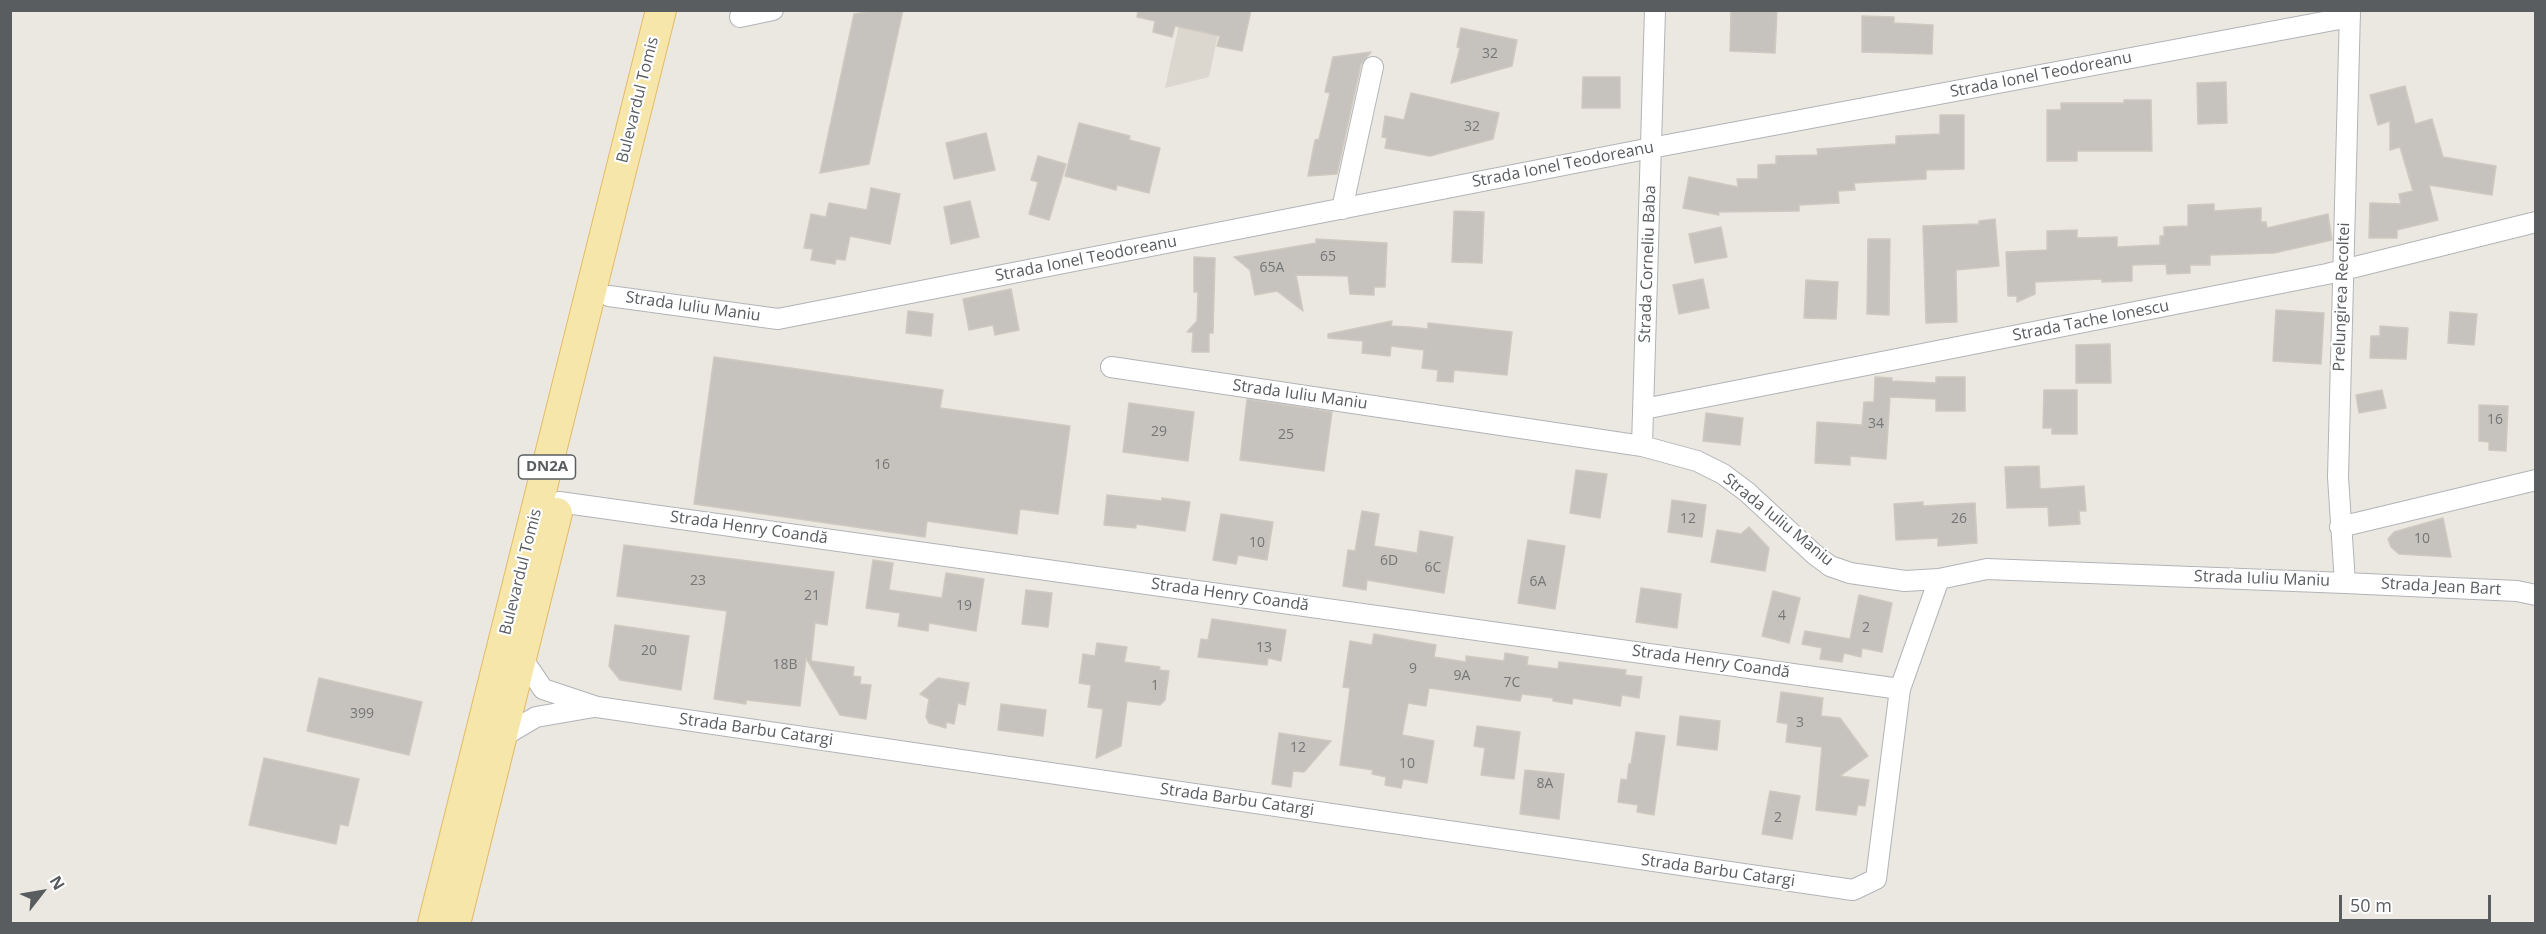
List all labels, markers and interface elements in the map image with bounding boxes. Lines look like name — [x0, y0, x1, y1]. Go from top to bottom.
street label: Bulevardul Tomis — [613, 35, 663, 165]
house number: 32 — [1482, 46, 1498, 62]
street label: Strada Ionel Teodoreanu — [1949, 48, 2133, 102]
house number: 32 — [1464, 119, 1480, 135]
street label: Strada Ionel Teodoreanu — [1471, 138, 1655, 192]
street label: Strada Corneliu Baba — [1636, 185, 1660, 343]
street label: Prelungirea Recoltei — [2330, 222, 2354, 372]
street label: Strada Ionel Teodoreanu — [994, 232, 1178, 286]
house number: 65 — [1320, 249, 1336, 265]
house number: 65A — [1260, 260, 1284, 276]
street label: Strada Iuliu Maniu — [624, 288, 762, 326]
street label: Strada Tache Ionescu — [2011, 296, 2171, 346]
street label: Strada Iuliu Maniu — [1231, 376, 1369, 414]
house number: 16 — [2487, 412, 2503, 428]
house number: 34 — [1868, 416, 1884, 432]
house number: 29 — [1151, 424, 1167, 440]
house number: 25 — [1278, 427, 1294, 443]
road number: DN2A — [518, 455, 576, 479]
house number: 16 — [874, 457, 890, 473]
street label: Strada Iuliu Maniu — [1719, 470, 1837, 570]
street label: Bulevardul Tomis — [496, 507, 546, 637]
street label: Strada Henry Coandă — [669, 507, 829, 549]
house number: 12 — [1680, 511, 1696, 527]
house number: 26 — [1951, 511, 1967, 527]
house number: 10 — [2414, 531, 2430, 547]
house number: 10 — [1249, 535, 1265, 551]
house number: 6D — [1380, 553, 1398, 569]
house number: 6C — [1425, 560, 1441, 576]
street label: Strada Iuliu Maniu — [2194, 567, 2330, 591]
house number: 23 — [690, 573, 706, 589]
street label: Strada Henry Coandă — [1150, 574, 1310, 616]
house number: 6A — [1530, 574, 1546, 590]
street label: Strada Jean Bart — [2380, 574, 2502, 600]
house number: 21 — [804, 588, 820, 604]
house number: 19 — [956, 598, 972, 614]
house number: 4 — [1778, 608, 1786, 624]
house number: 2 — [1862, 620, 1870, 636]
house number: 13 — [1256, 640, 1272, 656]
street label: Strada Henry Coandă — [1631, 641, 1791, 683]
house number: 20 — [641, 643, 657, 659]
house number: 18B — [772, 657, 798, 673]
house number: 9 — [1409, 661, 1417, 677]
house number: 9A — [1454, 668, 1470, 684]
house number: 7C — [1504, 675, 1520, 691]
house number: 1 — [1151, 678, 1159, 694]
house number: 399 — [350, 706, 374, 722]
street label: Strada Barbu Catargi — [678, 710, 834, 750]
house number: 3 — [1796, 715, 1804, 731]
house number: 12 — [1290, 740, 1306, 756]
house number: 10 — [1399, 756, 1415, 772]
house number: 8A — [1537, 776, 1553, 792]
street label: Strada Barbu Catargi — [1159, 780, 1315, 820]
house number: 2 — [1774, 810, 1782, 826]
street label: Strada Barbu Catargi — [1640, 851, 1796, 891]
north arrow — [12, 862, 72, 922]
text: N — [45, 871, 70, 894]
scale bar — [2342, 883, 2494, 921]
text: 50 m — [2350, 893, 2392, 917]

